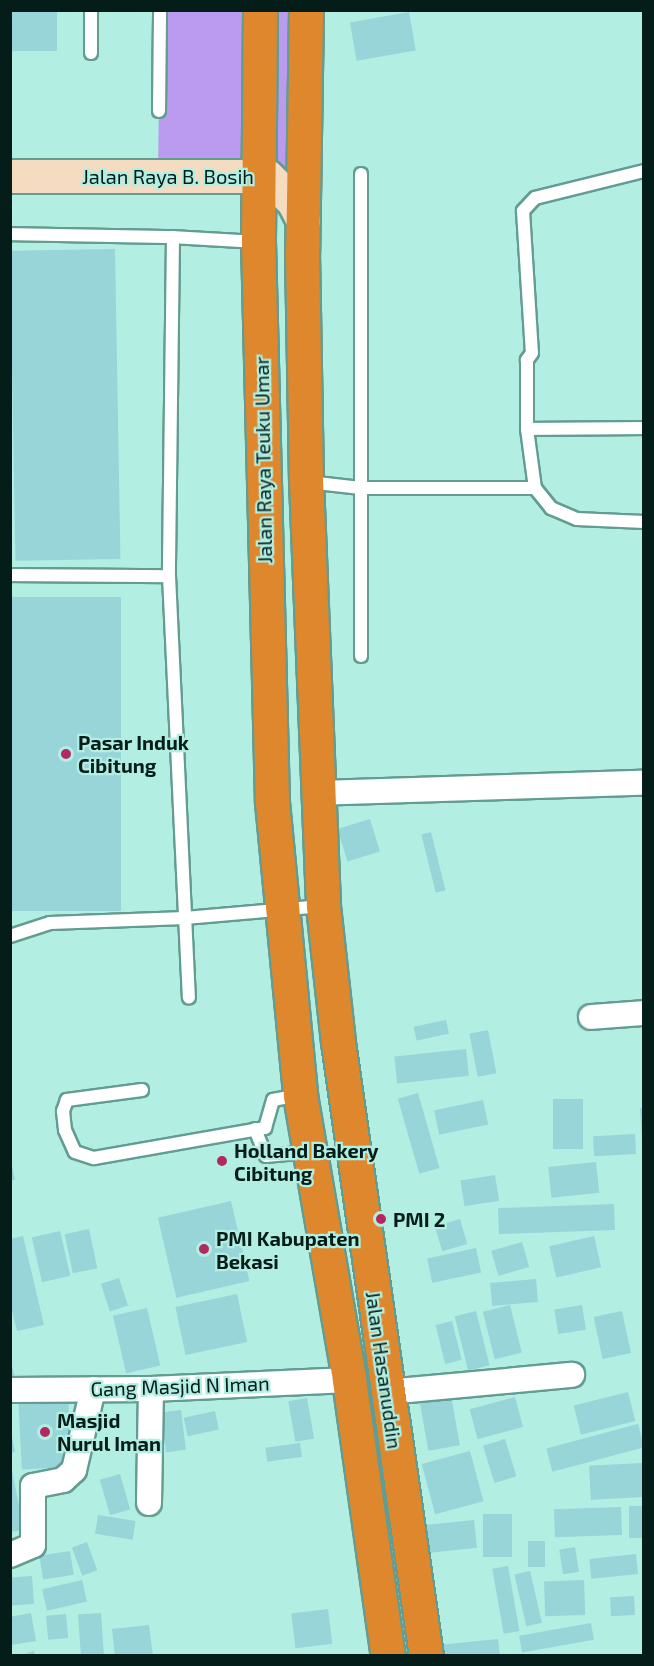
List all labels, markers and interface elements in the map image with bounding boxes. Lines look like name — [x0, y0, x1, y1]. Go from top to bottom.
street label: Jalan Raya B. Bosih — [82, 164, 254, 188]
street label: Jalan Raya Teuku Umar — [249, 356, 277, 564]
place label: Pasar Induk Cibitung — [78, 730, 189, 777]
marker: Pasar Induk Cibitung — [59, 747, 73, 761]
place label: Holland Bakery Cibitung — [234, 1138, 379, 1185]
marker: Holland Bakery Cibitung — [215, 1154, 229, 1168]
place label: PMI 2 — [393, 1207, 445, 1231]
marker: PMI 2 — [374, 1212, 388, 1226]
place label: PMI Kabupaten Bekasi — [216, 1226, 360, 1273]
marker: PMI Kabupaten Bekasi — [197, 1242, 211, 1256]
street label: Jalan Hasanuddin — [361, 1290, 407, 1450]
street label: Gang Masjid N Iman — [90, 1371, 270, 1401]
place label: Masjid Nurul Iman — [57, 1408, 161, 1455]
marker: Masjid Nurul Iman — [38, 1425, 52, 1439]

